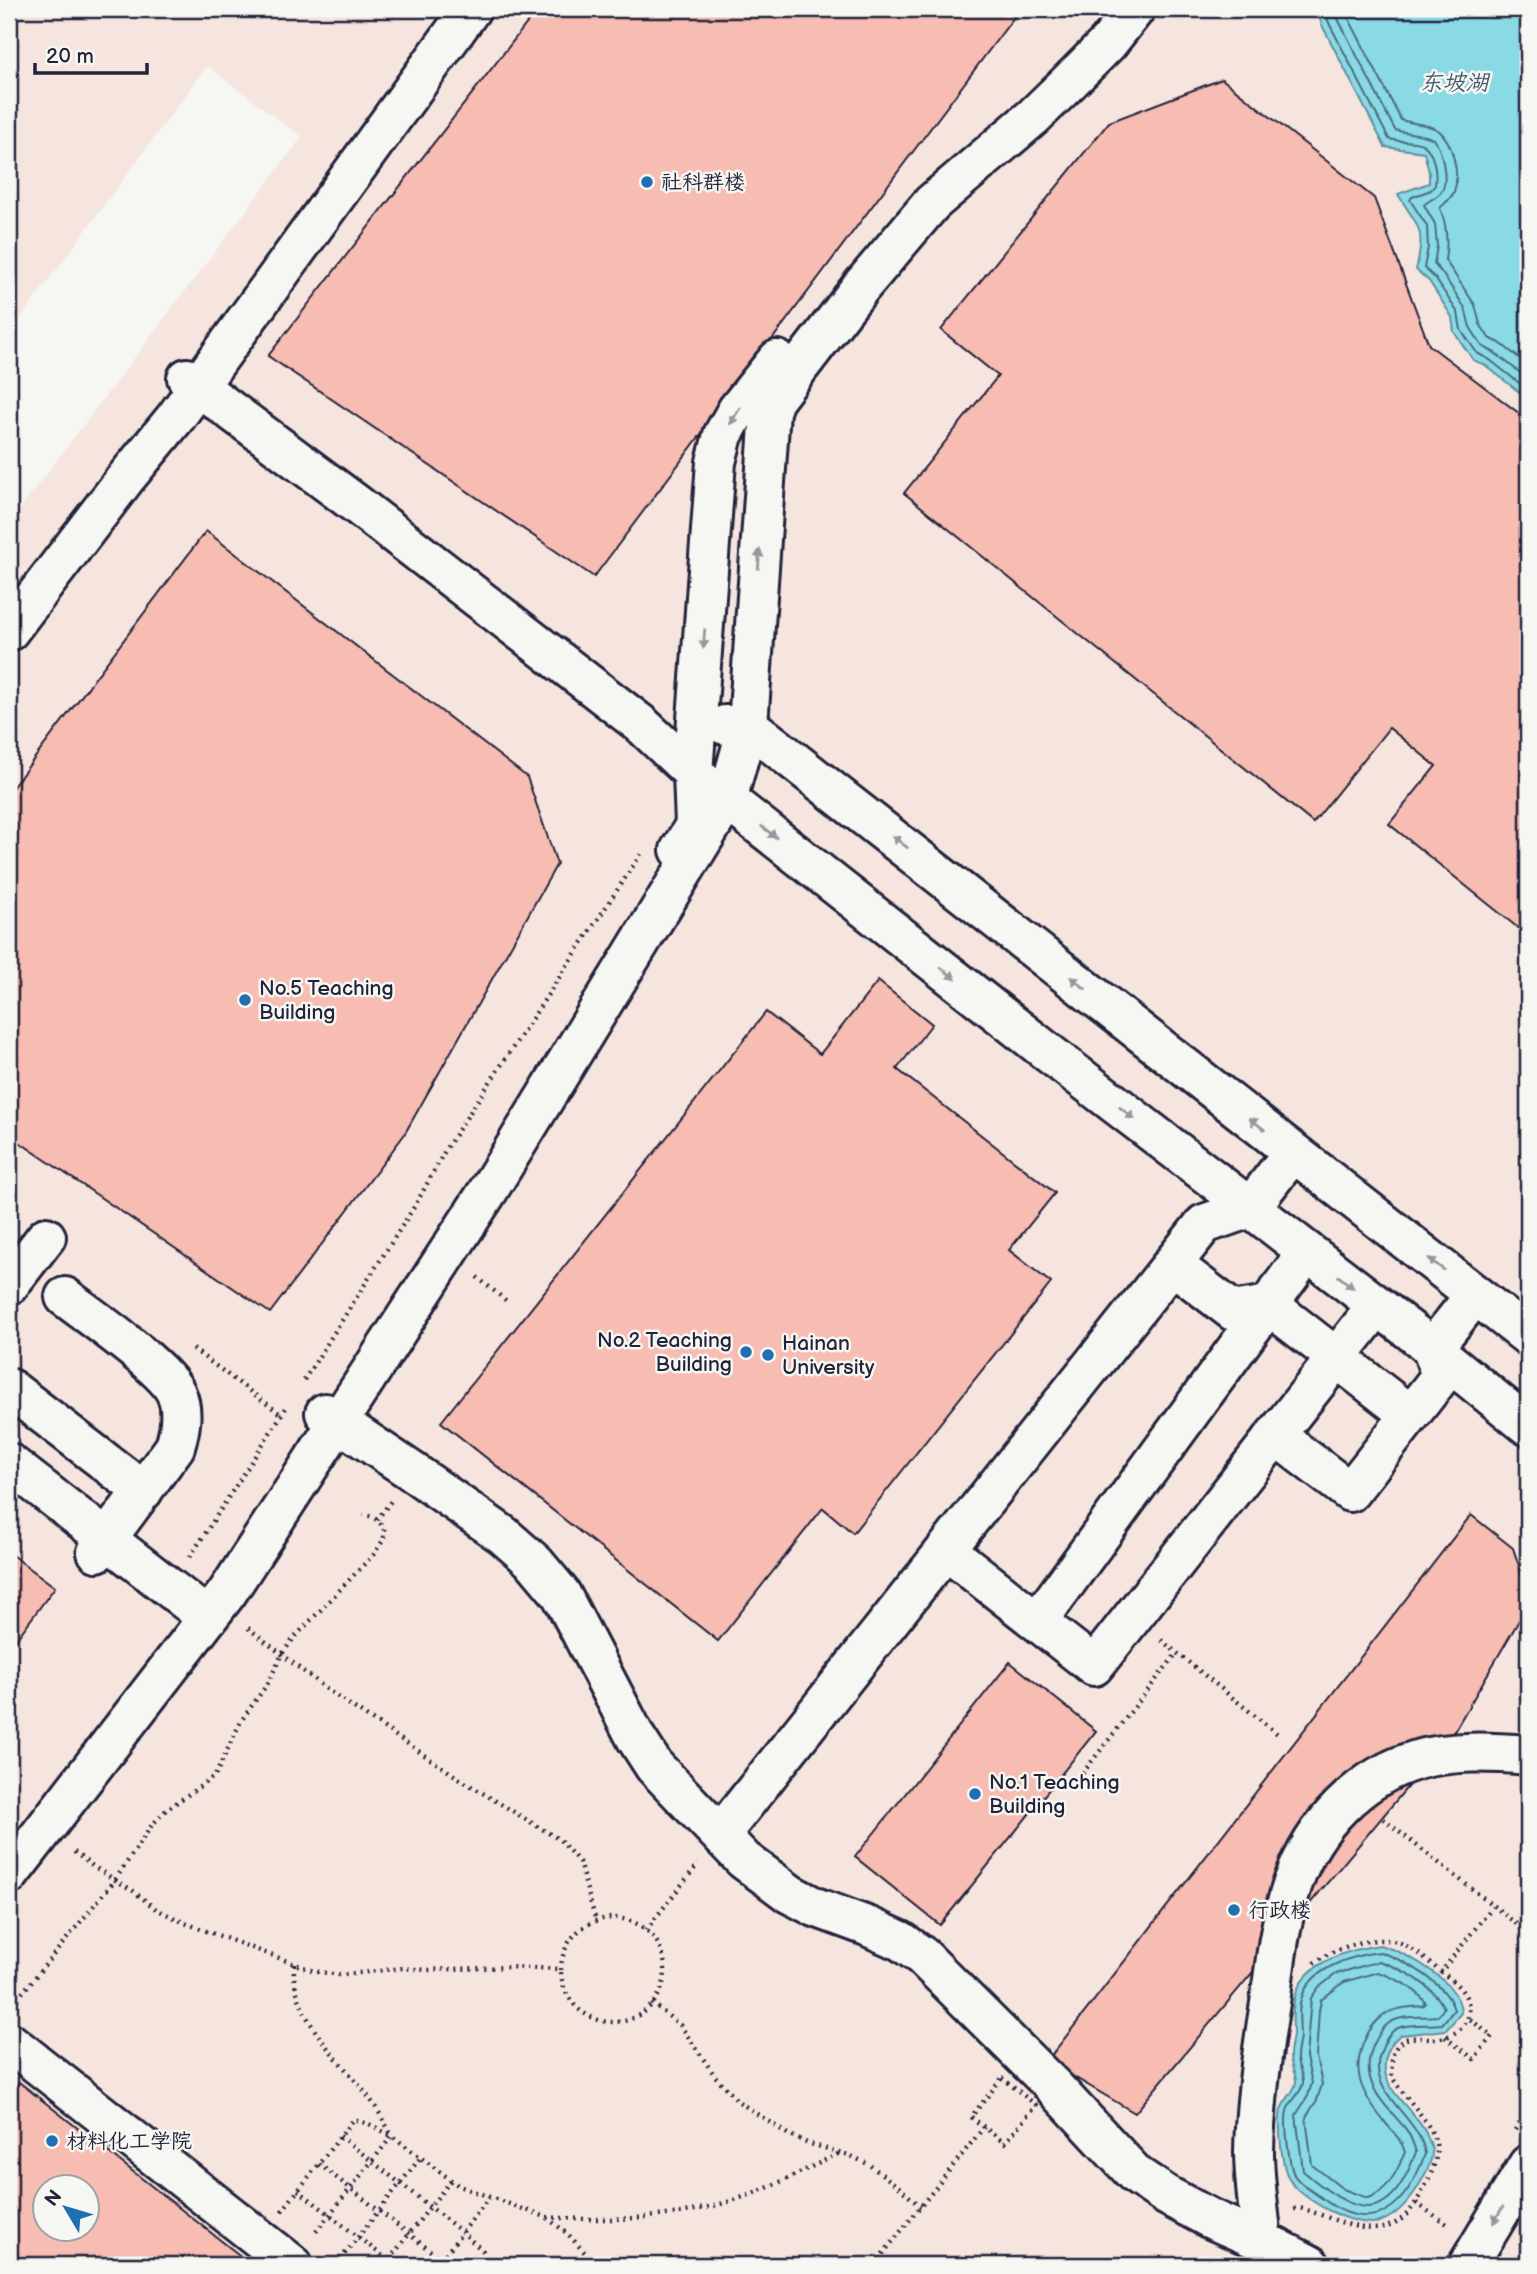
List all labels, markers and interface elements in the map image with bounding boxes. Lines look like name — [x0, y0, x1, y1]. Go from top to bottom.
scale bar — [35, 32, 147, 76]
text: 20 m — [46, 44, 94, 69]
water label: 东坡湖 — [1420, 69, 1491, 97]
place label: 社科群楼 — [661, 170, 745, 195]
marker: 社科群楼 — [639, 174, 655, 190]
one-way arrow — [728, 406, 741, 425]
one-way arrow — [754, 548, 765, 570]
one-way arrow — [698, 628, 709, 650]
one-way arrow — [759, 825, 777, 840]
one-way arrow — [891, 835, 909, 850]
one-way arrow — [939, 965, 956, 980]
place label: No.5 Teaching Building — [259, 976, 394, 1025]
one-way arrow — [1069, 977, 1087, 991]
marker: No.5 Teaching Building — [237, 992, 253, 1008]
one-way arrow — [1118, 1105, 1136, 1119]
one-way arrow — [1248, 1117, 1266, 1131]
one-way arrow — [1427, 1258, 1445, 1272]
one-way arrow — [1336, 1274, 1354, 1289]
place label: No.2 Teaching Building — [597, 1328, 732, 1377]
place label: Hainan University — [782, 1331, 875, 1380]
marker: No.2 Teaching Building — [738, 1344, 754, 1360]
marker: Hainan University — [760, 1347, 776, 1363]
place label: No.1 Teaching Building — [989, 1770, 1120, 1819]
marker: No.1 Teaching Building — [967, 1786, 983, 1802]
place label: 行政楼 — [1248, 1898, 1311, 1923]
marker: 行政楼 — [1226, 1902, 1242, 1918]
place label: 材料化工学院 — [66, 2129, 192, 2154]
marker: 材料化工学院 — [44, 2133, 60, 2149]
north arrow — [32, 2172, 102, 2242]
text: N — [40, 2186, 67, 2211]
one-way arrow — [1491, 2205, 1504, 2224]

